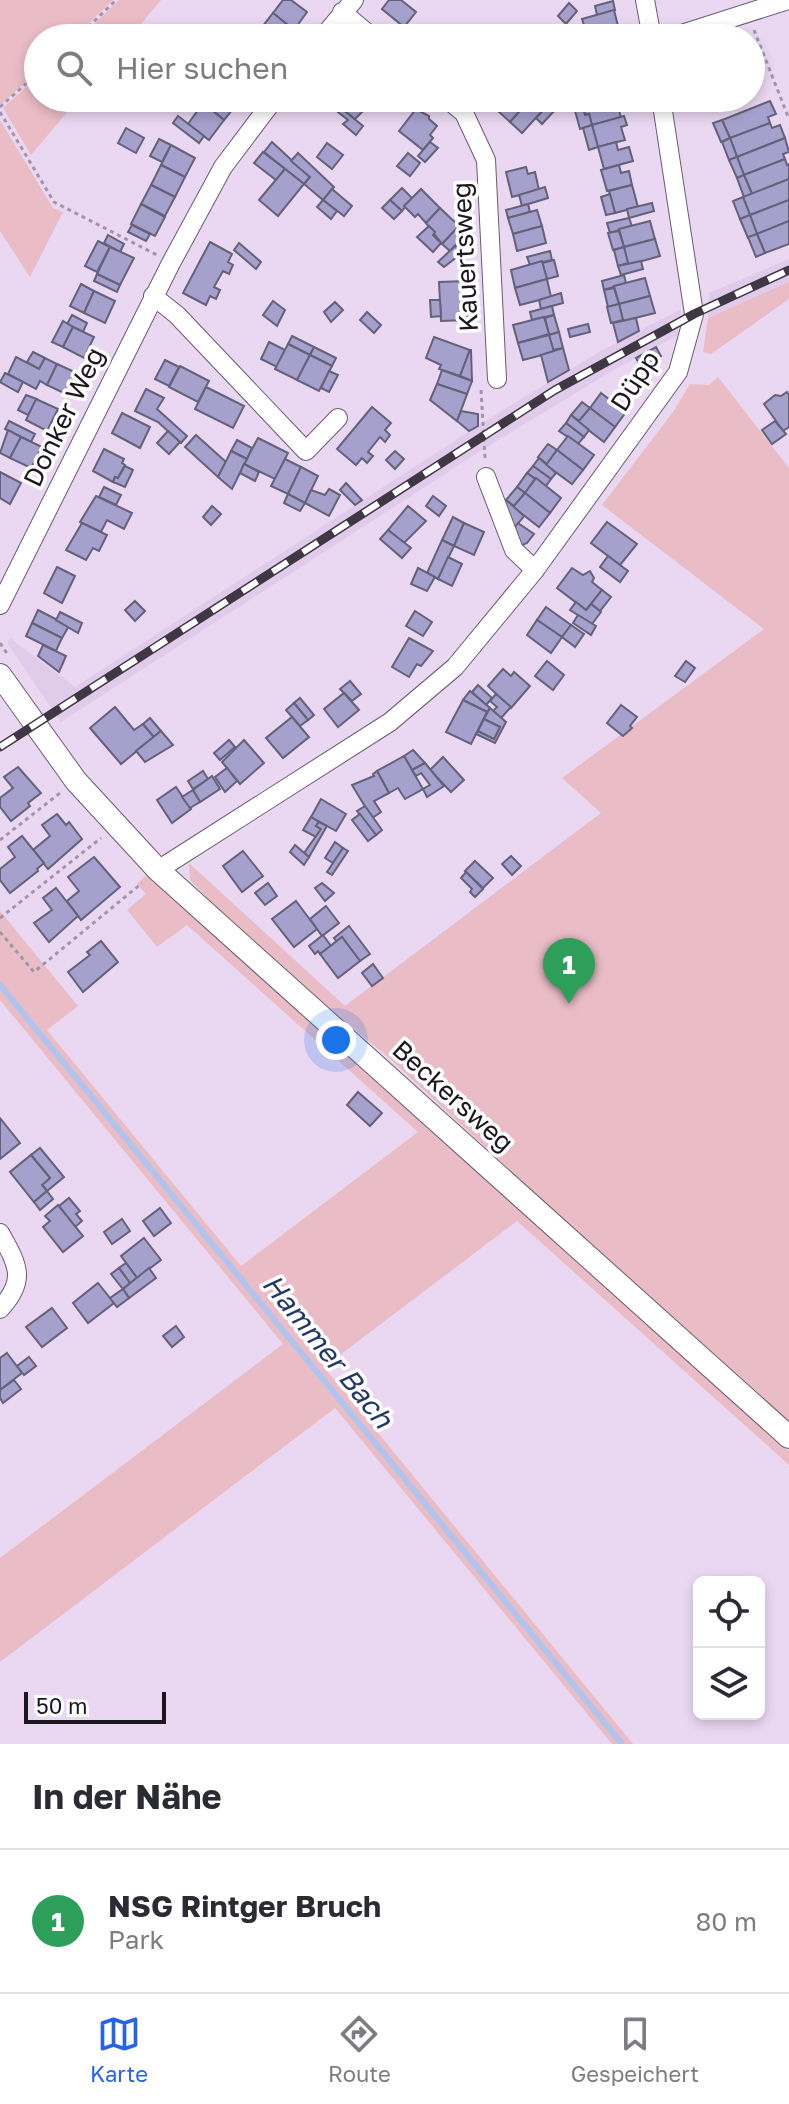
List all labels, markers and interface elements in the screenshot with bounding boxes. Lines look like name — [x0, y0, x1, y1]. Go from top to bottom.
search box — [24, 24, 765, 112]
icon: search — [52, 46, 96, 90]
text: Hier suchen — [116, 50, 288, 86]
street label: Kauertsweg — [445, 181, 484, 333]
street label: Donker Weg — [17, 342, 111, 491]
street label: Düpp — [604, 345, 666, 417]
pin: 1 — [543, 938, 595, 1004]
your location — [316, 1020, 356, 1060]
street label: Beckersweg — [387, 1033, 520, 1158]
water label: Hammer Bach — [256, 1267, 401, 1435]
map controls — [693, 1576, 765, 1720]
button: locate — [693, 1576, 765, 1648]
button: layers — [693, 1648, 765, 1720]
scale bar — [24, 1688, 166, 1724]
text: 50 m — [36, 1692, 87, 1719]
text: In der Nähe — [32, 1776, 222, 1816]
text: NSG Rintger Bruch — [108, 1888, 381, 1924]
text: 1 — [51, 1906, 65, 1937]
text: 80 m — [696, 1906, 757, 1937]
text: Park — [108, 1924, 164, 1955]
tab: Karte — [90, 2012, 148, 2087]
tab: Route — [328, 2012, 391, 2087]
tab: Gespeichert — [571, 2012, 699, 2087]

